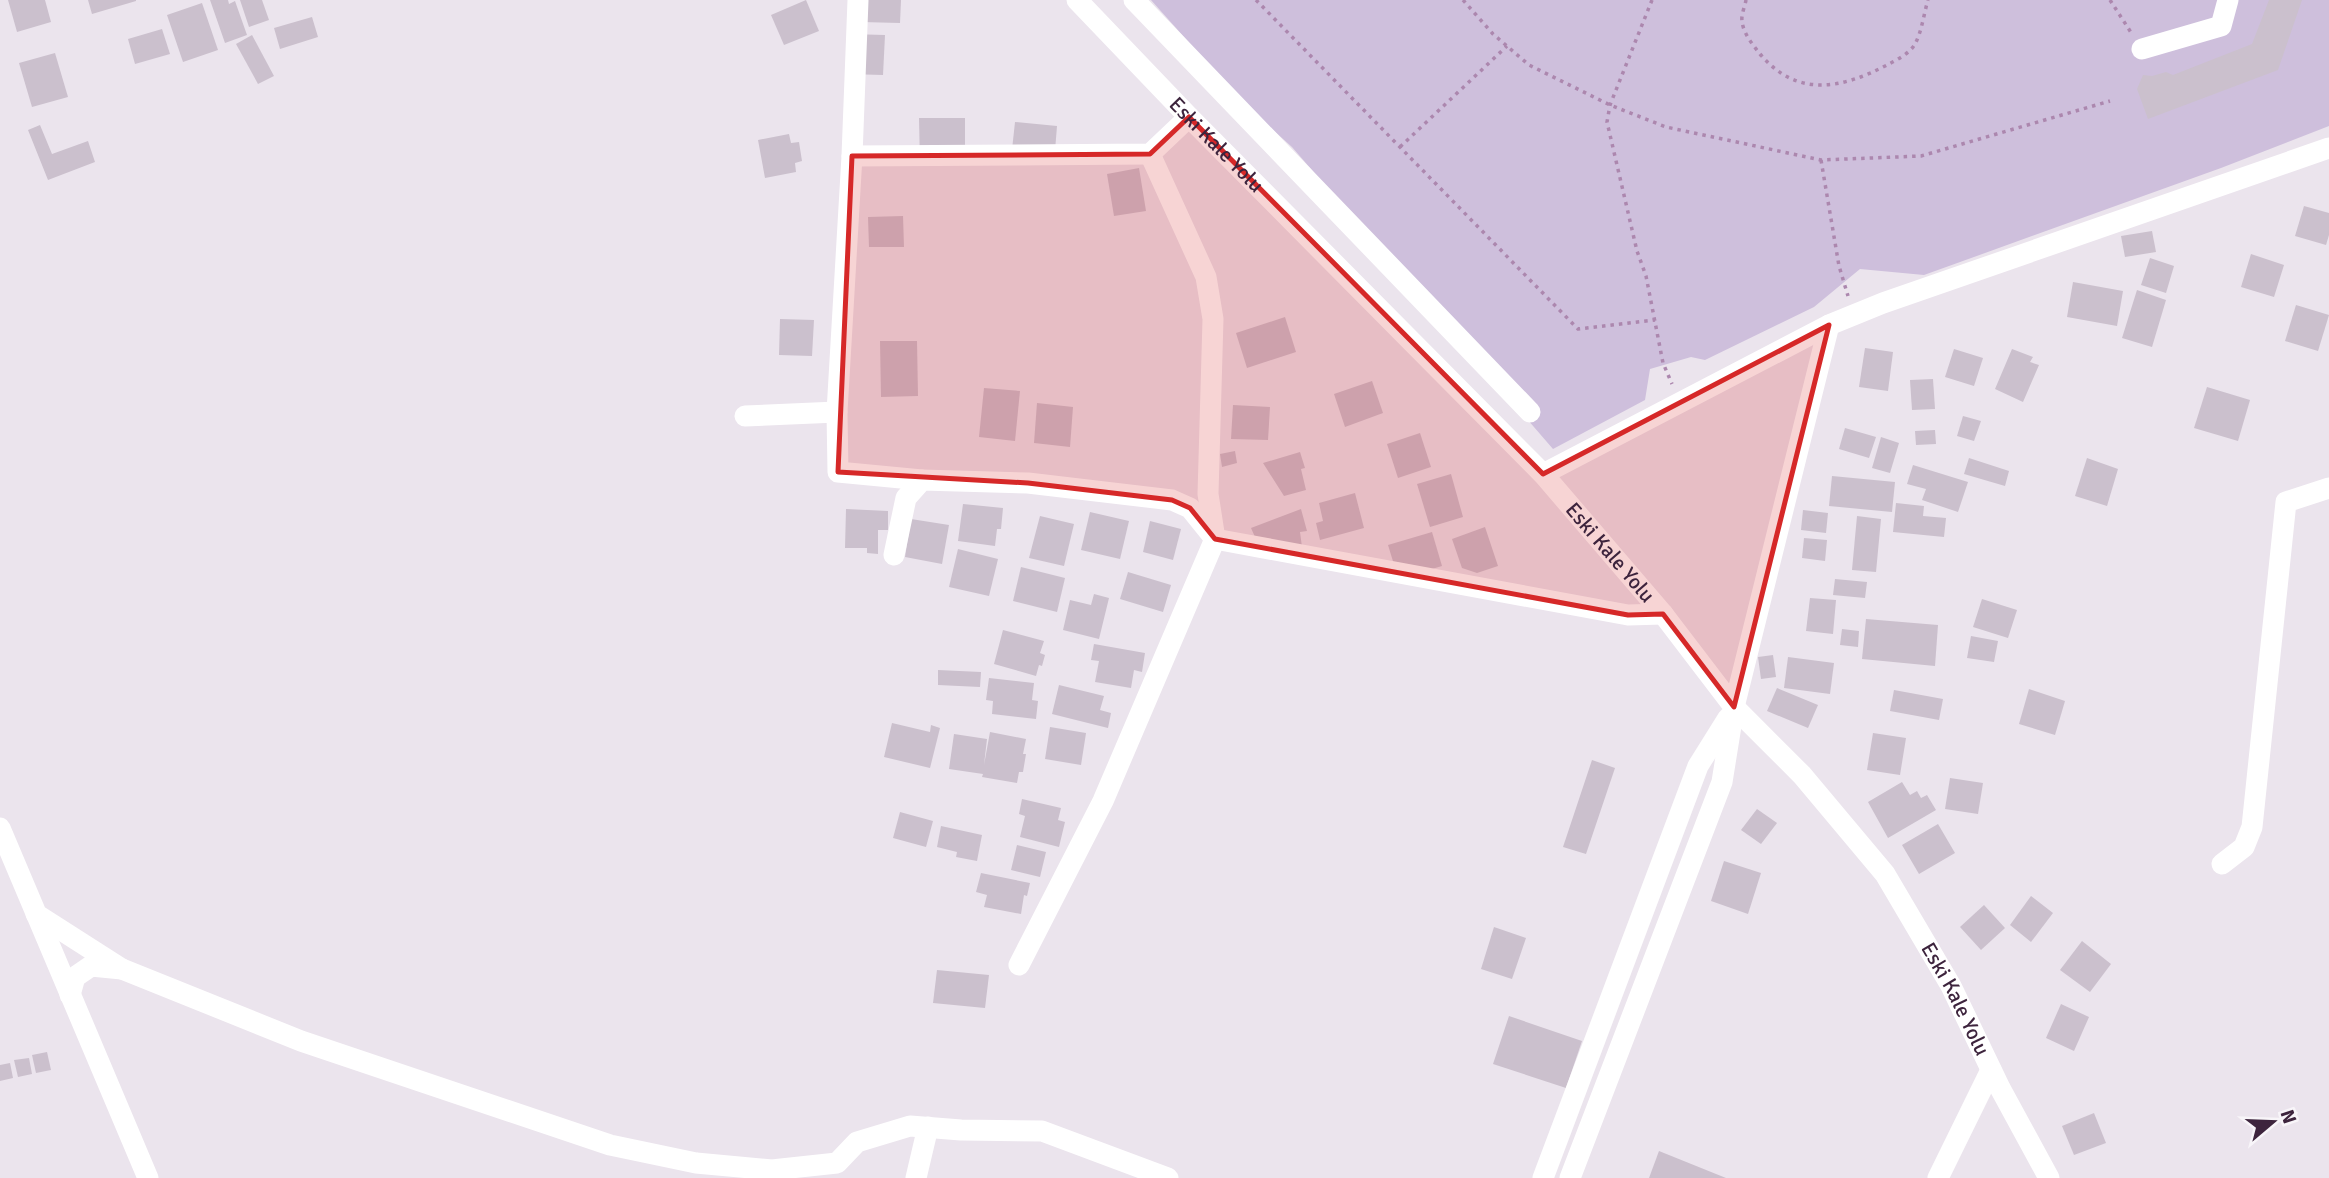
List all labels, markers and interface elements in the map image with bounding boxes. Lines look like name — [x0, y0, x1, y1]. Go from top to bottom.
street label: Eski Kale Yolu — [1164, 91, 1269, 198]
street label: Eski Kale Yolu — [1560, 497, 1660, 608]
street label: Eski Kale Yolu — [1915, 938, 1995, 1060]
north arrow — [2238, 1087, 2308, 1157]
text: N — [2275, 1107, 2302, 1127]

